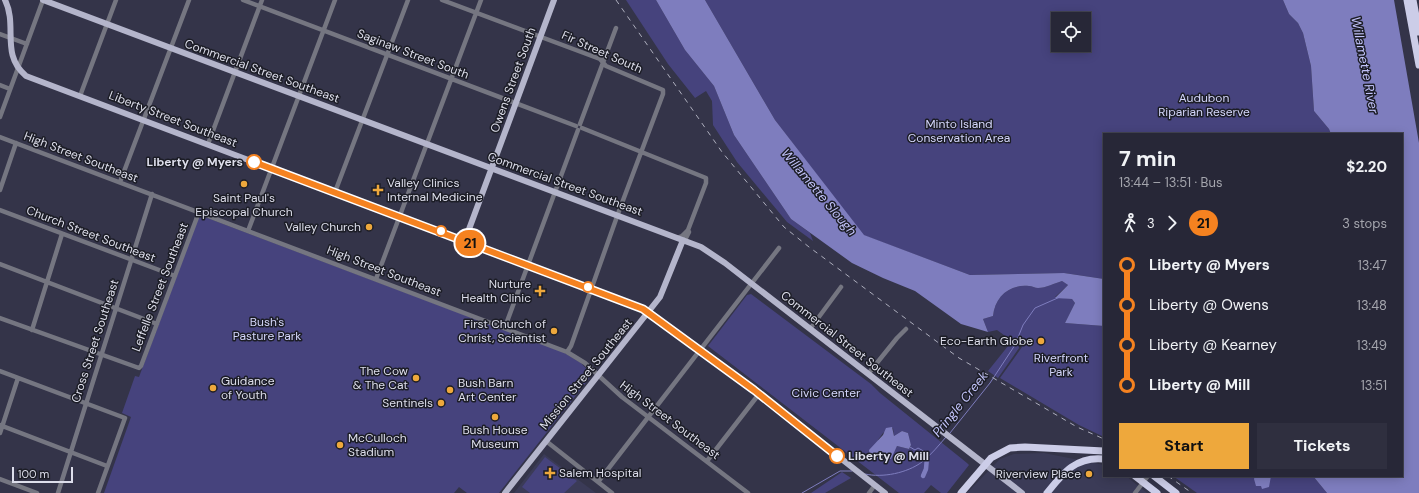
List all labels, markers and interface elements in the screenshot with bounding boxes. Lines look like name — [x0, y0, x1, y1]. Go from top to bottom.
map controls — [1051, 12, 1091, 52]
button: locate — [1051, 12, 1091, 52]
water label: Willamette River — [1347, 15, 1383, 116]
street label: Saginaw Street South — [355, 25, 471, 83]
street label: Owens Street South — [487, 25, 540, 135]
street label: Fir Street South — [559, 27, 645, 77]
street label: Commercial Street Southeast — [182, 35, 342, 107]
street label: Liberty Street Southeast — [107, 87, 240, 151]
park label: Audubon Riparian Reserve — [1158, 90, 1250, 120]
park label: Minto Island Conservation Area — [908, 116, 1010, 146]
street label: High Street Southeast — [21, 128, 141, 186]
text: 7 min — [1119, 144, 1176, 173]
water label: Willamette Slough — [777, 145, 861, 239]
street label: Commercial Street Southeast — [485, 148, 645, 220]
place label: Liberty @ Myers — [147, 154, 243, 170]
marker: Liberty @ Myers — [246, 154, 262, 170]
text: $2.20 — [1346, 157, 1387, 177]
text: 13:44 – 13:51 · Bus — [1119, 174, 1222, 191]
place label: Valley Clinics Internal Medicine — [387, 175, 483, 205]
marker: Saint Paul's Episcopal Church — [239, 179, 249, 189]
marker: Valley Clinics Internal Medicine — [372, 184, 384, 196]
place label: Saint Paul's Episcopal Church — [195, 190, 293, 220]
street label: Church Street Southeast — [24, 202, 158, 266]
icon: walk — [1119, 212, 1141, 234]
icon: forward — [1161, 212, 1183, 234]
text: 21 — [1197, 214, 1210, 232]
text: 3 — [1147, 215, 1155, 232]
text: 3 stops — [1342, 215, 1387, 232]
place label: Valley Church — [285, 219, 361, 235]
street label: Leffelle Street Southeast — [128, 220, 192, 354]
marker: Valley Church — [364, 222, 374, 232]
unlabelled marker — [435, 225, 447, 237]
line badge: 21 — [452, 230, 488, 256]
text: 21 — [463, 234, 477, 252]
street label: High Street Southeast — [324, 242, 444, 300]
text: Liberty @ Myers — [1149, 255, 1270, 275]
text: 13:47 — [1358, 257, 1387, 274]
place label: Nurture Health Clinic — [461, 276, 531, 306]
street label: Cross Street Southeast — [67, 277, 123, 405]
unlabelled marker — [582, 281, 594, 293]
marker: Nurture Health Clinic — [534, 285, 546, 297]
street label: Commercial Street Southeast — [778, 287, 917, 401]
text: Liberty @ Owens — [1149, 295, 1269, 315]
text: 13:48 — [1357, 297, 1387, 314]
park label: Bush's Pasture Park — [233, 314, 301, 344]
street label: Mission Street Southeast — [536, 315, 636, 433]
place label: First Church of Christ, Scientist — [458, 316, 546, 346]
marker: First Church of Christ, Scientist — [549, 326, 559, 336]
place label: Eco-Earth Globe — [940, 333, 1033, 349]
text: Liberty @ Kearney — [1149, 335, 1277, 355]
marker: Eco-Earth Globe — [1036, 336, 1046, 346]
text: 13:49 — [1357, 337, 1387, 354]
park label: Riverfront Park — [1034, 350, 1088, 380]
place label: The Cow & The Cat — [353, 363, 408, 393]
water label: Pringle Creek — [928, 367, 992, 440]
place label: Guidance of Youth — [221, 373, 275, 403]
marker: The Cow & The Cat — [411, 373, 421, 383]
place label: Bush Barn Art Center — [458, 375, 517, 405]
text: Liberty @ Mill — [1149, 375, 1250, 395]
street label: High Street Southeast — [617, 377, 724, 463]
text: 13:51 — [1361, 377, 1387, 394]
marker: Guidance of Youth — [208, 383, 218, 393]
marker: Bush Barn Art Center — [445, 385, 455, 395]
park label: Civic Center — [792, 385, 861, 401]
place label: Sentinels — [382, 395, 433, 411]
marker: Sentinels — [436, 398, 446, 408]
marker: Bush House Museum — [490, 412, 500, 422]
place label: Bush House Museum — [462, 422, 528, 452]
button: Start — [1119, 423, 1249, 469]
button: Tickets — [1257, 423, 1387, 469]
place label: McCulloch Stadium — [348, 430, 407, 460]
marker: McCulloch Stadium — [335, 440, 345, 450]
marker: Liberty @ Mill — [829, 448, 845, 464]
place label: Liberty @ Mill — [848, 448, 929, 464]
scale bar — [12, 465, 73, 484]
place label: Salem Hospital — [559, 465, 641, 481]
place label: Riverview Place — [996, 466, 1081, 482]
text: 100 m — [18, 467, 49, 481]
marker: Salem Hospital — [544, 467, 556, 479]
marker: Riverview Place — [1084, 469, 1094, 479]

